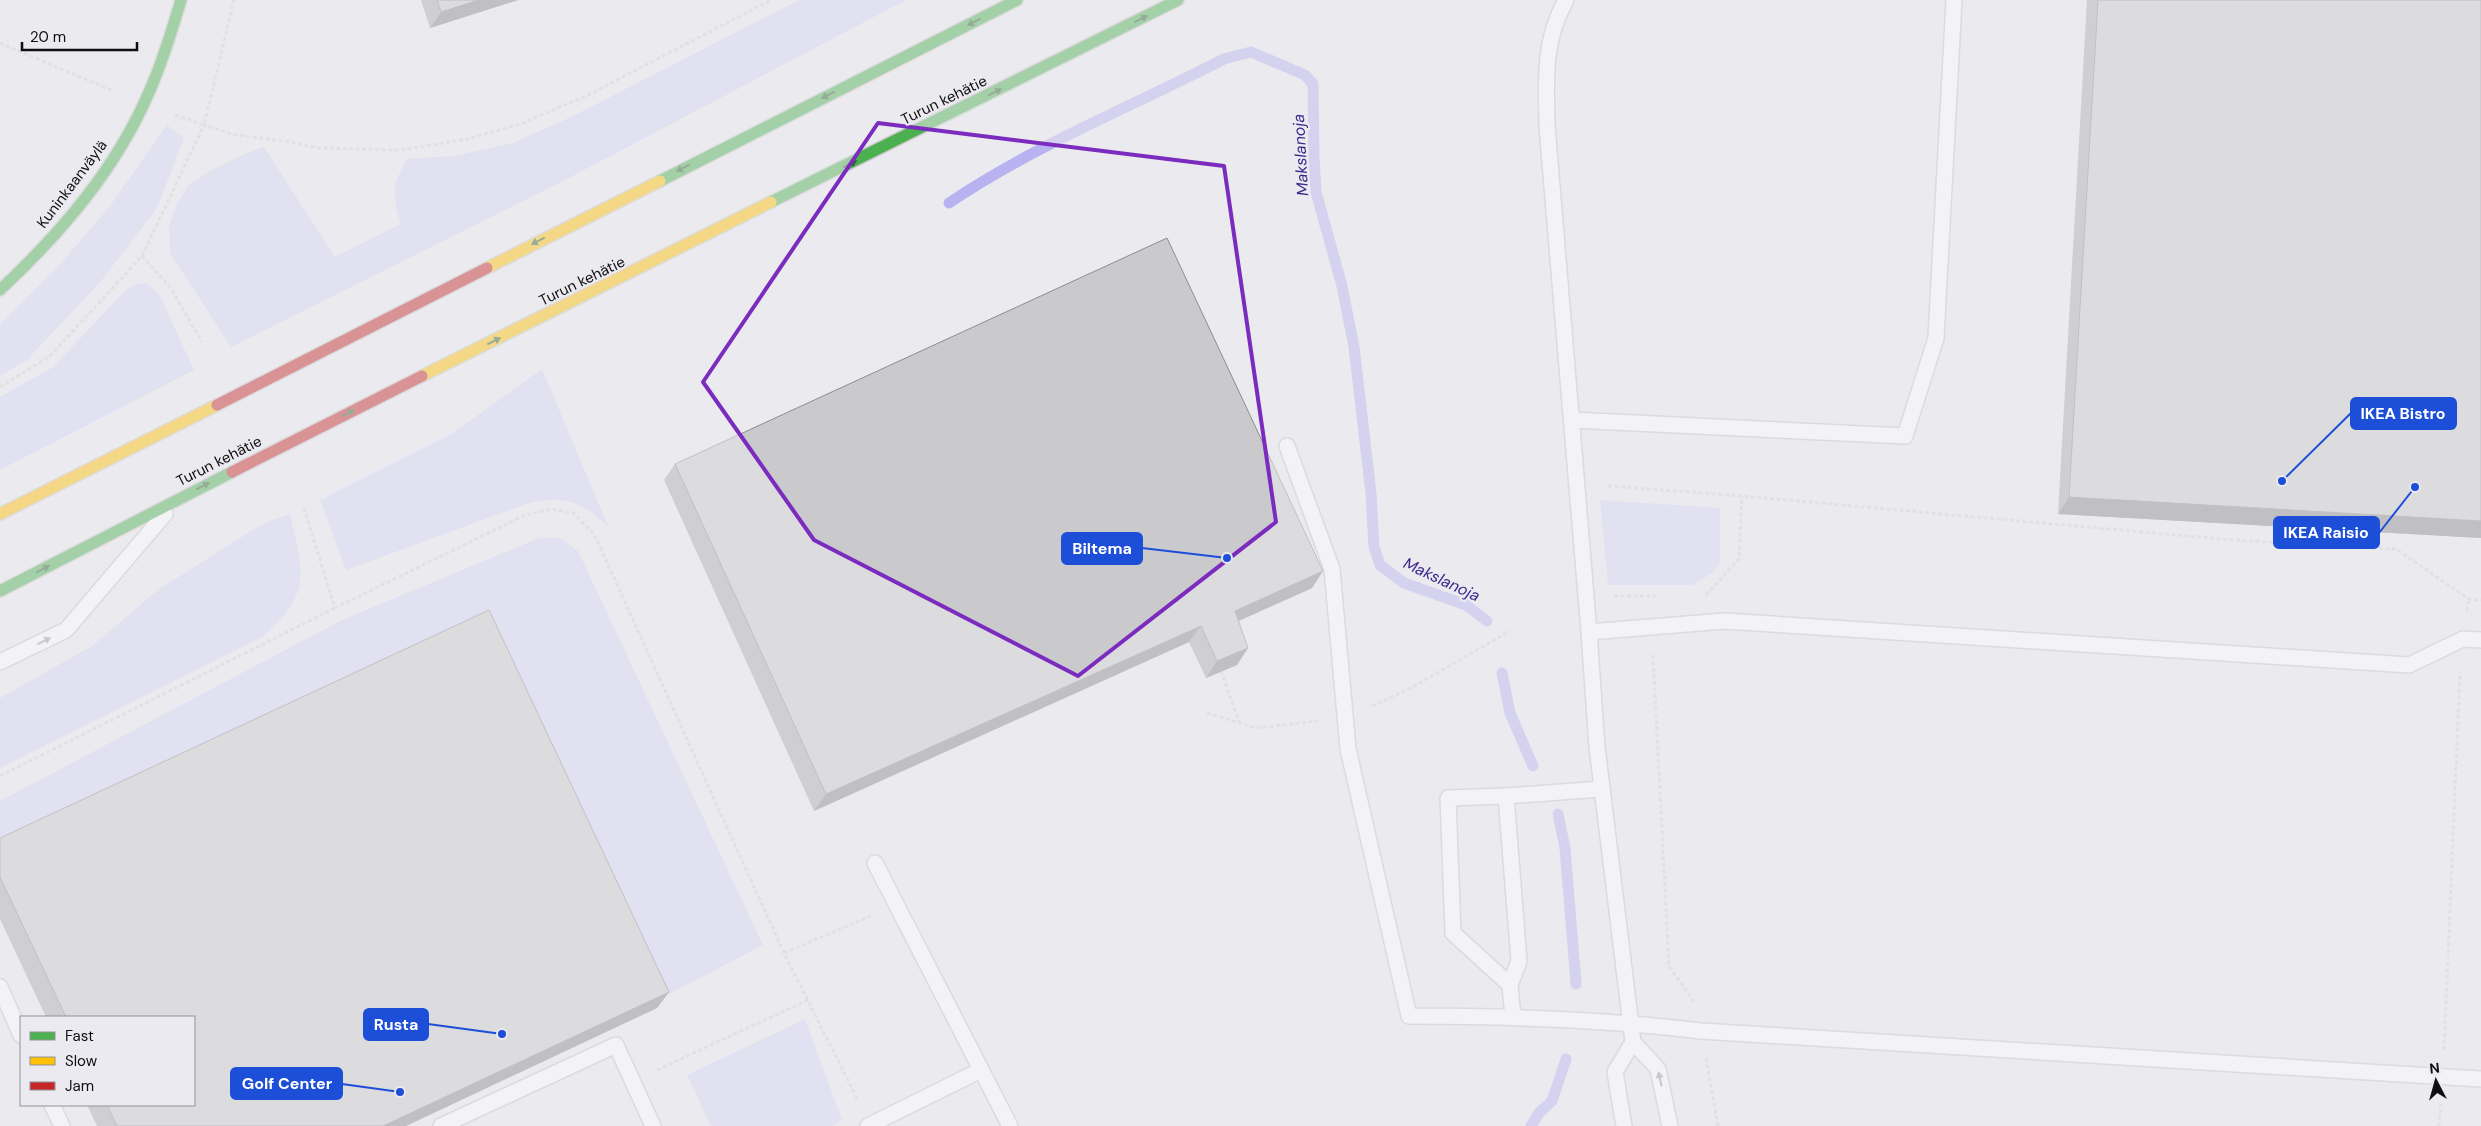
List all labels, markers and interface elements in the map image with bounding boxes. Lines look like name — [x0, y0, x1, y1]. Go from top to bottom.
one-way arrow — [1133, 15, 1148, 23]
one-way arrow — [966, 18, 981, 26]
scale bar — [22, 20, 138, 52]
text: 20 m — [30, 27, 66, 47]
street label: Turun kehätie — [898, 71, 990, 129]
one-way arrow — [988, 88, 1002, 96]
one-way arrow — [821, 91, 836, 99]
water label: Makslanoja — [1288, 113, 1313, 197]
street label: Kuninkaanväylä — [32, 136, 112, 232]
one-way arrow — [843, 160, 857, 168]
one-way arrow — [676, 164, 690, 172]
one-way arrow — [531, 237, 545, 245]
street label: Turun kehätie — [536, 252, 628, 310]
one-way arrow — [487, 337, 501, 345]
callout: IKEA Bistro — [2351, 398, 2456, 429]
text: IKEA Bistro — [2360, 403, 2446, 424]
one-way arrow — [341, 409, 356, 417]
street label: Turun kehätie — [173, 431, 265, 491]
one-way arrow — [196, 482, 210, 490]
callout: IKEA Raisio — [2274, 517, 2379, 548]
text: IKEA Raisio — [2283, 522, 2369, 543]
callout: Biltema — [1062, 533, 1142, 564]
text: Biltema — [1072, 538, 1132, 559]
water label: Makslanoja — [1400, 553, 1484, 606]
one-way arrow — [36, 565, 51, 573]
one-way arrow — [37, 637, 51, 645]
callout: Rusta — [364, 1009, 428, 1040]
text: Rusta — [374, 1014, 418, 1035]
legend — [20, 1016, 195, 1106]
text: Fast — [65, 1026, 94, 1046]
text: Slow — [65, 1051, 98, 1071]
north arrow — [2411, 1056, 2461, 1106]
text: N — [2429, 1059, 2441, 1078]
callout: Golf Center — [231, 1068, 342, 1099]
one-way arrow — [1656, 1071, 1664, 1087]
text: Golf Center — [242, 1073, 333, 1094]
text: Jam — [65, 1076, 94, 1096]

